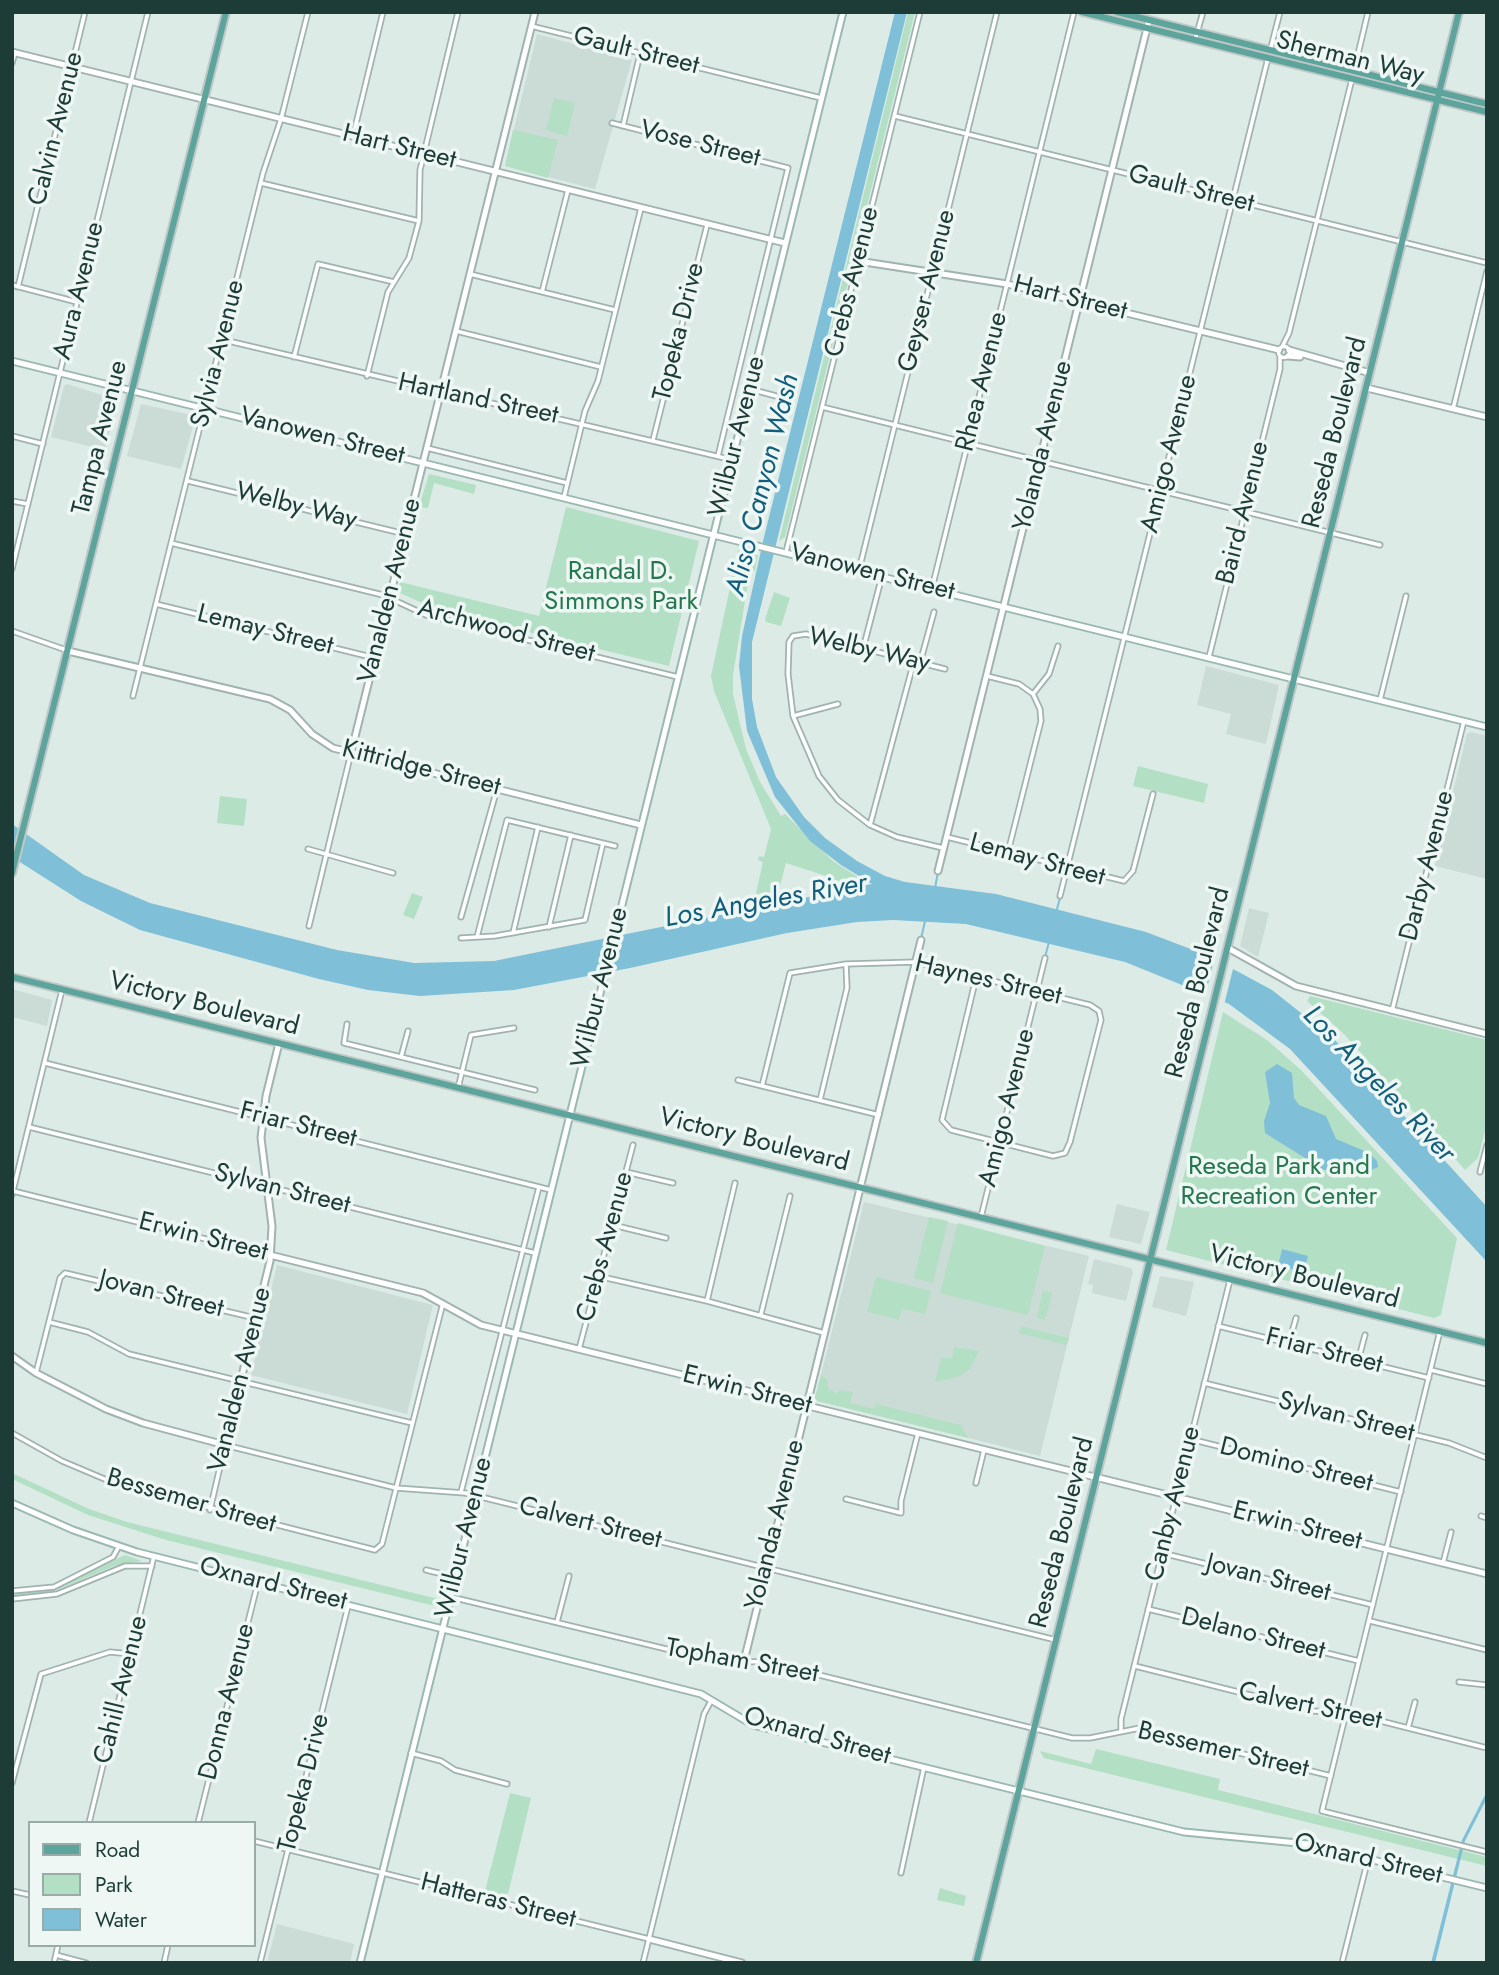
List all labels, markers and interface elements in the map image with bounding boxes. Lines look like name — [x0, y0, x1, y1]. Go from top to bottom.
street label: Gault Street — [570, 21, 702, 83]
street label: Sherman Way — [1273, 26, 1427, 92]
street label: Calvin Avenue — [23, 49, 91, 209]
street label: Vose Street — [637, 115, 763, 175]
street label: Hart Street — [339, 119, 459, 177]
street label: Gault Street — [1125, 159, 1257, 221]
street label: Crebs Avenue — [819, 204, 887, 360]
street label: Geyser Avenue — [893, 207, 963, 375]
street label: Aura Avenue — [48, 219, 112, 363]
street label: Topeka Drive — [648, 260, 712, 404]
street label: Hart Street — [1010, 270, 1130, 328]
street label: Sylvia Avenue — [186, 277, 252, 431]
street label: Rhea Avenue — [951, 309, 1015, 455]
street label: Reseda Boulevard — [1297, 334, 1375, 532]
street label: Wilbur Avenue — [703, 353, 773, 521]
street label: Tampa Avenue — [67, 357, 135, 519]
street label: Yolanda Avenue — [1008, 358, 1080, 534]
street label: Hartland Street — [395, 368, 561, 432]
water label: Aliso Canyon Wash — [720, 371, 808, 599]
street label: Amigo Avenue — [1135, 372, 1205, 536]
street label: Vanowen Street — [236, 401, 408, 473]
street label: Baird Avenue — [1211, 438, 1277, 588]
street label: Welby Way — [232, 477, 360, 537]
street label: Vanalden Avenue — [353, 495, 429, 687]
street label: Vanowen Street — [786, 537, 958, 609]
park label: Randal D. Simmons Park — [544, 557, 698, 618]
street label: Archwood Street — [414, 593, 598, 671]
street label: Lemay Street — [194, 599, 336, 663]
street label: Welby Way — [805, 622, 933, 680]
street label: Kittridge Street — [338, 734, 504, 804]
street label: Darby Avenue — [1394, 788, 1462, 944]
street label: Lemay Street — [966, 828, 1108, 894]
water label: Los Angeles River — [662, 868, 870, 936]
street label: Reseda Boulevard — [1160, 884, 1238, 1082]
street label: Wilbur Avenue — [566, 904, 636, 1072]
street label: Haynes Street — [912, 949, 1064, 1013]
street label: Victory Boulevard — [106, 966, 302, 1044]
water label: Los Angeles River — [1295, 1000, 1461, 1170]
street label: Amigo Avenue — [973, 1026, 1043, 1190]
street label: Friar Street — [236, 1096, 360, 1156]
street label: Victory Boulevard — [656, 1102, 852, 1180]
park label: Reseda Park and Recreation Center — [1181, 1152, 1377, 1214]
street label: Sylvan Street — [211, 1158, 353, 1222]
street label: Crebs Avenue — [571, 1169, 641, 1325]
street label: Erwin Street — [135, 1207, 271, 1269]
street label: Victory Boulevard — [1206, 1239, 1402, 1317]
street label: Jovan Street — [95, 1264, 227, 1326]
street label: Vanalden Avenue — [203, 1284, 279, 1476]
street label: Friar Street — [1262, 1322, 1386, 1382]
street label: Erwin Street — [679, 1360, 815, 1422]
street label: Sylvan Street — [1275, 1386, 1417, 1450]
street label: Canby Avenue — [1140, 1423, 1208, 1585]
street label: Domino Street — [1216, 1432, 1376, 1500]
street label: Reseda Boulevard — [1024, 1434, 1102, 1632]
street label: Yolanda Avenue — [740, 1437, 812, 1613]
street label: Wilbur Avenue — [430, 1454, 500, 1622]
street label: Bessemer Street — [103, 1463, 279, 1541]
street label: Calvert Street — [516, 1491, 664, 1557]
street label: Erwin Street — [1229, 1496, 1365, 1558]
street label: Jovan Street — [1202, 1548, 1334, 1610]
street label: Oxnard Street — [196, 1552, 350, 1618]
street label: Delano Street — [1178, 1602, 1328, 1668]
street label: Cahill Avenue — [89, 1613, 155, 1767]
street label: Donna Avenue — [193, 1620, 263, 1784]
street label: Topham Street — [663, 1633, 821, 1691]
street label: Calvert Street — [1235, 1677, 1385, 1737]
street label: Oxnard Street — [740, 1701, 894, 1773]
street label: Topeka Drive — [273, 1711, 337, 1855]
street label: Bessemer Street — [1134, 1716, 1312, 1786]
legend — [28, 1821, 256, 1947]
street label: Oxnard Street — [1291, 1828, 1445, 1892]
text: Road — [95, 1835, 140, 1865]
street label: Hatteras Street — [417, 1868, 579, 1936]
text: Park — [95, 1870, 132, 1900]
text: Water — [95, 1905, 147, 1935]

